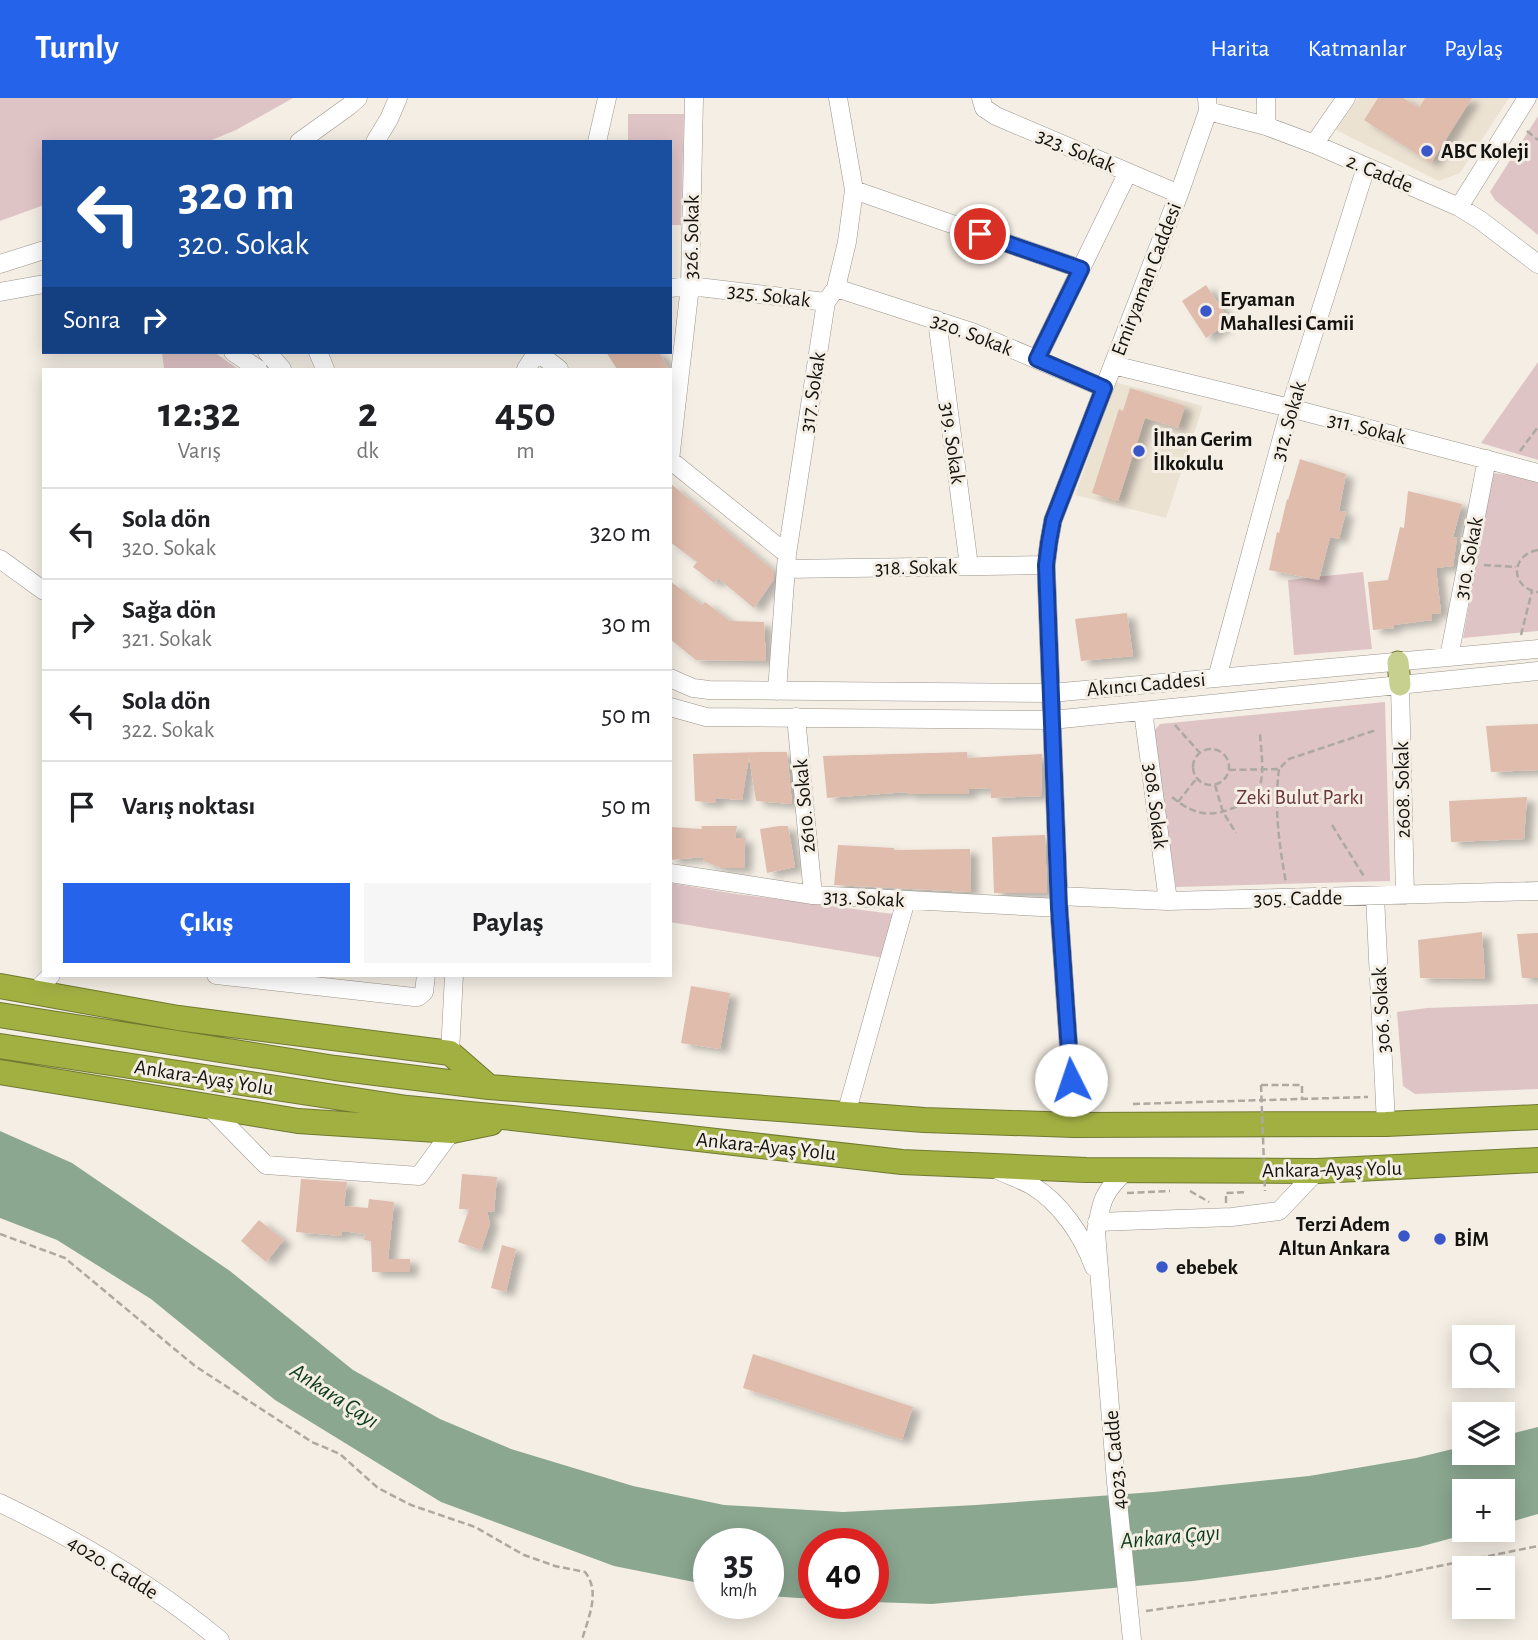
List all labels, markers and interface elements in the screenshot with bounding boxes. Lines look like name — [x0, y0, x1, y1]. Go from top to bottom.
text: Turnly — [35, 32, 119, 65]
text: Harita — [1211, 37, 1270, 61]
text: Katmanlar — [1308, 37, 1406, 61]
text: Paylaş — [1444, 37, 1503, 61]
street label: 323. Sokak — [1033, 125, 1119, 177]
place label: ABC Koleji — [1441, 141, 1529, 162]
marker: ABC Koleji — [1419, 143, 1435, 159]
street label: 2. Cadde — [1344, 150, 1416, 197]
icon: left — [63, 168, 154, 259]
text: 320 m — [178, 170, 295, 219]
street label: 326. Sokak — [680, 194, 703, 279]
street label: Emiryaman Caddesi — [1108, 200, 1185, 359]
pin — [950, 204, 1010, 264]
icon: arrive — [961, 215, 999, 253]
text: 320. Sokak — [178, 228, 309, 260]
street label: 325. Sokak — [726, 280, 812, 311]
place label: Eryaman Mahallesi Camii — [1220, 289, 1354, 334]
icon: right — [135, 301, 173, 339]
marker: Eryaman Mahallesi Camii — [1198, 303, 1214, 319]
text: Sonra — [63, 307, 121, 333]
street label: 320. Sokak — [928, 309, 1016, 360]
street label: 317. Sokak — [796, 350, 829, 434]
street label: 312. Sokak — [1267, 378, 1310, 463]
text: 12:32 — [158, 392, 240, 434]
text: 2 — [358, 392, 378, 434]
text: 450 — [495, 392, 556, 434]
street label: 319. Sokak — [936, 401, 969, 486]
street label: 311. Sokak — [1326, 409, 1408, 448]
place label: İlhan Gerim İlkokulu — [1153, 428, 1252, 474]
text: Varış — [177, 440, 221, 463]
text: dk — [356, 440, 379, 463]
text: m — [516, 440, 535, 463]
marker: İlhan Gerim İlkokulu — [1131, 443, 1147, 459]
text: Sola dön — [122, 506, 211, 532]
icon: left — [63, 515, 101, 553]
street label: 310. Sokak — [1450, 515, 1487, 601]
text: 320 m — [590, 520, 651, 546]
text: 320. Sokak — [122, 537, 216, 560]
street label: 318. Sokak — [875, 556, 958, 579]
text: Sağa dön — [122, 597, 216, 623]
icon: right — [63, 606, 101, 644]
text: 30 m — [601, 611, 651, 637]
text: 321. Sokak — [122, 628, 212, 651]
street label: Akıncı Caddesi — [1086, 669, 1206, 700]
text: Sola dön — [122, 688, 211, 714]
icon: left — [63, 697, 101, 735]
text: 50 m — [601, 702, 651, 728]
text: 322. Sokak — [122, 719, 214, 742]
street label: 2608. Sokak — [1391, 741, 1414, 839]
street label: 2610. Sokak — [790, 758, 819, 854]
street label: 308. Sokak — [1140, 762, 1171, 851]
park label: Zeki Bulut Parkı — [1236, 787, 1364, 808]
icon: arrive — [63, 788, 101, 826]
text: Varış noktası — [122, 793, 255, 819]
text: 50 m — [601, 793, 651, 819]
button: Çıkış — [63, 883, 350, 963]
button: Paylaş — [364, 883, 651, 963]
street label: 313. Sokak — [823, 886, 905, 911]
street label: 305. Cadde — [1253, 887, 1343, 910]
street label: 306. Sokak — [1369, 966, 1394, 1054]
position arrow — [1034, 1043, 1108, 1117]
street label: Ankara-Ayaş Yolu — [133, 1056, 275, 1099]
street label: Ankara-Ayaş Yolu — [695, 1129, 837, 1164]
street label: Ankara-Ayaş Yolu — [1262, 1158, 1403, 1181]
place label: Terzi Adem Altun Ankara — [1279, 1214, 1390, 1259]
marker: Terzi Adem Altun Ankara — [1396, 1228, 1412, 1244]
place label: BİM — [1454, 1228, 1489, 1250]
marker: BİM — [1432, 1231, 1448, 1247]
place label: ebebek — [1176, 1257, 1238, 1278]
marker: ebebek — [1154, 1259, 1170, 1275]
map controls — [1452, 1325, 1515, 1619]
button: search — [1452, 1325, 1515, 1388]
water label: Ankara Çayı — [285, 1359, 382, 1433]
button: layers — [1452, 1402, 1515, 1465]
street label: 4023. Cadde — [1101, 1409, 1130, 1511]
button: + — [1452, 1479, 1515, 1542]
water label: Ankara Çayı — [1118, 1522, 1221, 1553]
speed limit sign: 40 — [798, 1528, 889, 1619]
street label: 4020. Cadde — [64, 1531, 162, 1603]
text: 35 — [723, 1547, 754, 1582]
button: − — [1452, 1556, 1515, 1619]
text: km/h — [720, 1582, 757, 1600]

